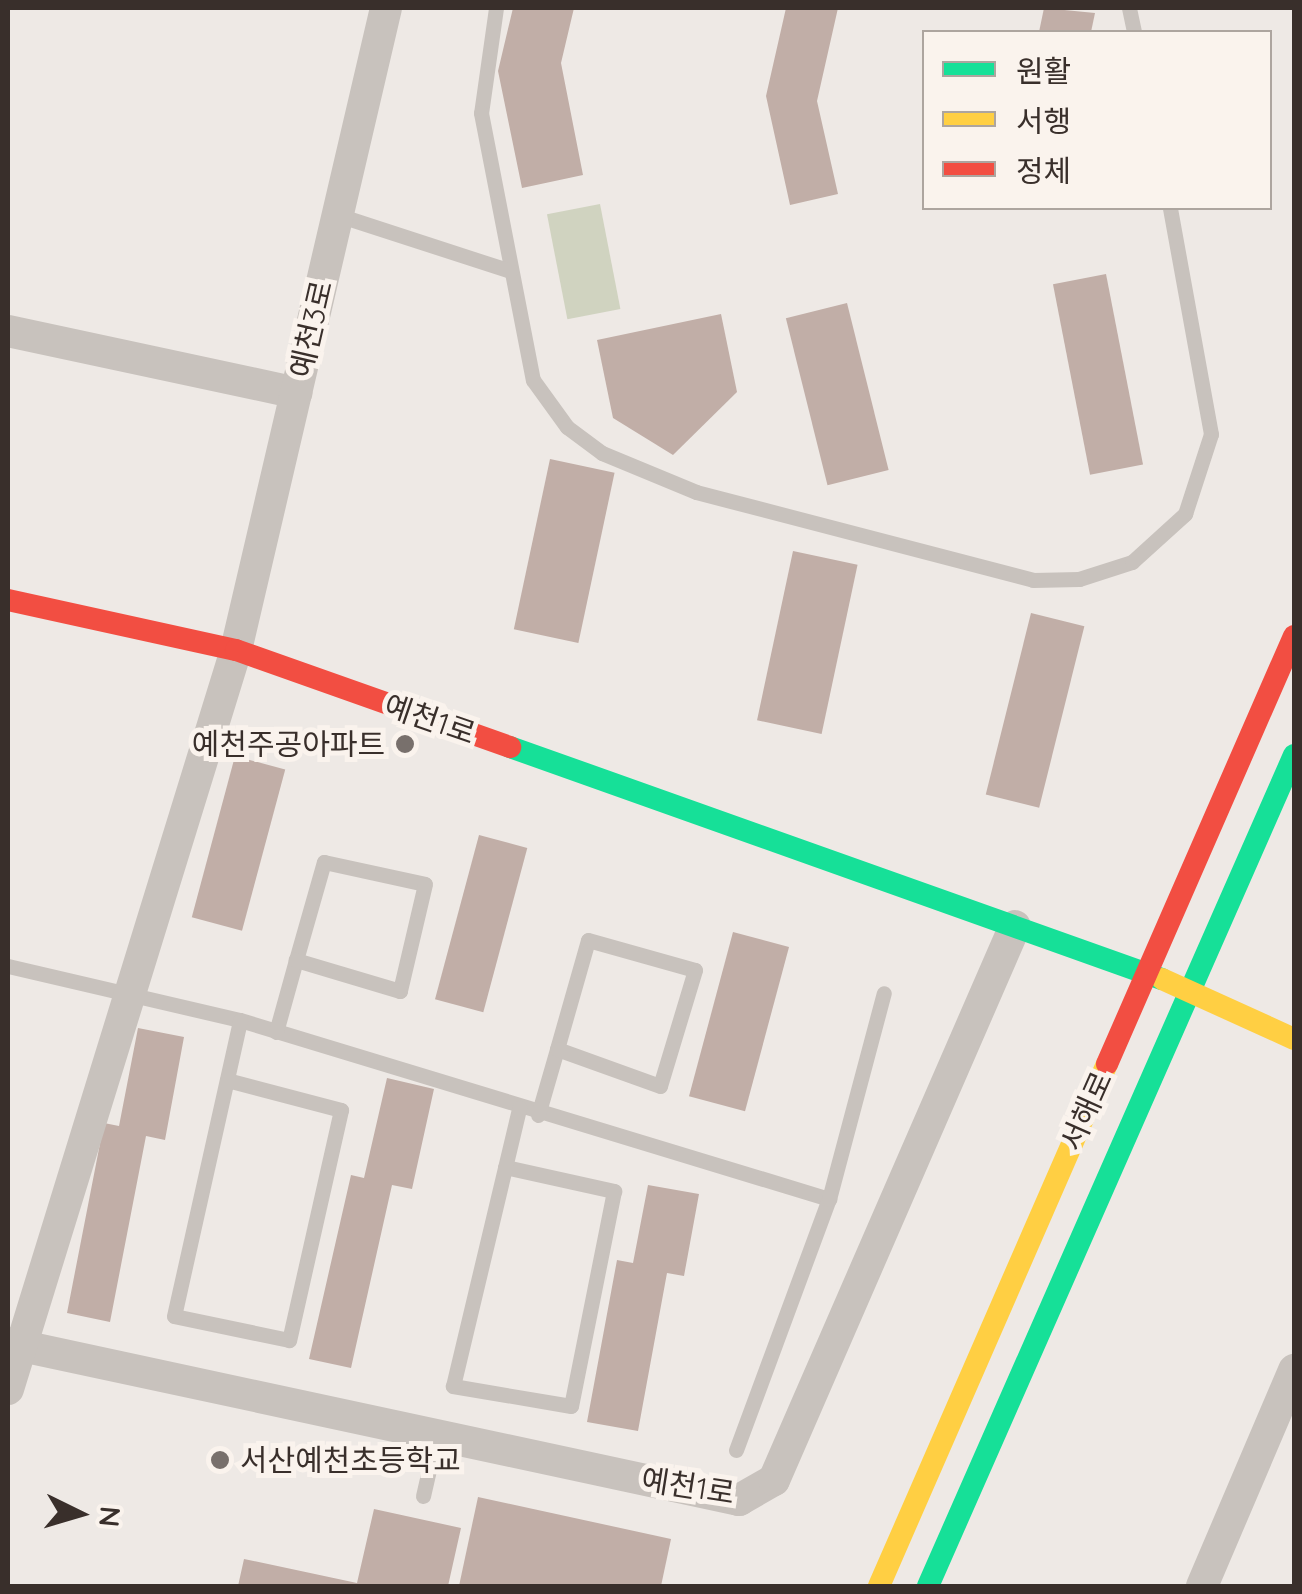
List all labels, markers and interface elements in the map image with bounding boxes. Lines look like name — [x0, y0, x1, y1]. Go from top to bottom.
legend — [922, 30, 1272, 210]
text: 원활 — [1016, 52, 1071, 90]
text: 서행 — [1016, 102, 1071, 140]
text: 정체 — [1016, 152, 1071, 190]
street label: 예천3로 — [282, 277, 340, 381]
street label: 예천1로 — [380, 687, 480, 751]
place label: 예천주공아파트 — [192, 726, 385, 762]
marker: 예천주공아파트 — [394, 733, 416, 755]
street label: 서해로 — [1053, 1066, 1119, 1156]
place label: 서산예천초등학교 — [240, 1442, 461, 1478]
marker: 서산예천초등학교 — [209, 1449, 231, 1471]
street label: 예천1로 — [639, 1461, 737, 1511]
north arrow — [30, 1464, 130, 1564]
text: N — [92, 1505, 129, 1528]

